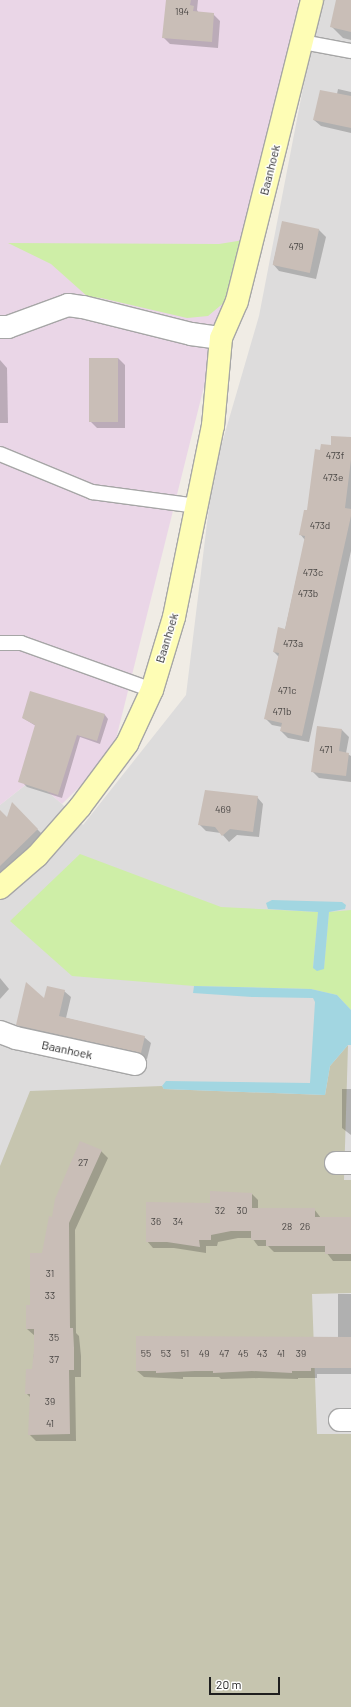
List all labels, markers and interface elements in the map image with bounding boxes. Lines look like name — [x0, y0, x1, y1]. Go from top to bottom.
house number: 194 — [175, 6, 189, 18]
street label: Baanhoek — [257, 143, 283, 197]
house number: 479 — [288, 241, 304, 253]
house number: 473f — [326, 450, 344, 462]
house number: 473e — [323, 472, 343, 484]
house number: 473d — [310, 520, 330, 532]
house number: 473c — [303, 567, 323, 579]
house number: 473b — [298, 588, 318, 600]
street label: Baanhoek — [153, 611, 181, 665]
house number: 473a — [283, 638, 303, 650]
house number: 471c — [278, 685, 296, 697]
house number: 471b — [273, 706, 291, 718]
house number: 471 — [319, 744, 333, 756]
house number: 469 — [215, 804, 231, 816]
street label: Baanhoek — [40, 1038, 94, 1062]
house number: 27 — [78, 1157, 88, 1169]
house number: 32 — [215, 1205, 225, 1217]
house number: 30 — [237, 1205, 247, 1217]
house number: 36 — [151, 1216, 161, 1228]
house number: 34 — [173, 1216, 183, 1228]
house number: 28 — [282, 1221, 292, 1233]
house number: 26 — [300, 1221, 310, 1233]
house number: 31 — [46, 1268, 54, 1280]
house number: 33 — [45, 1290, 55, 1302]
house number: 35 — [49, 1332, 59, 1344]
house number: 55 — [141, 1348, 151, 1360]
house number: 53 — [161, 1348, 171, 1360]
house number: 51 — [181, 1348, 189, 1360]
house number: 49 — [199, 1348, 209, 1360]
house number: 47 — [219, 1348, 229, 1360]
house number: 45 — [238, 1348, 248, 1360]
house number: 43 — [257, 1348, 267, 1360]
house number: 41 — [277, 1348, 285, 1360]
house number: 39 — [296, 1348, 306, 1360]
house number: 37 — [49, 1354, 59, 1366]
house number: 39 — [45, 1396, 55, 1408]
house number: 41 — [46, 1418, 54, 1430]
scale bar — [211, 1669, 282, 1695]
text: 20 m — [216, 1677, 242, 1691]

